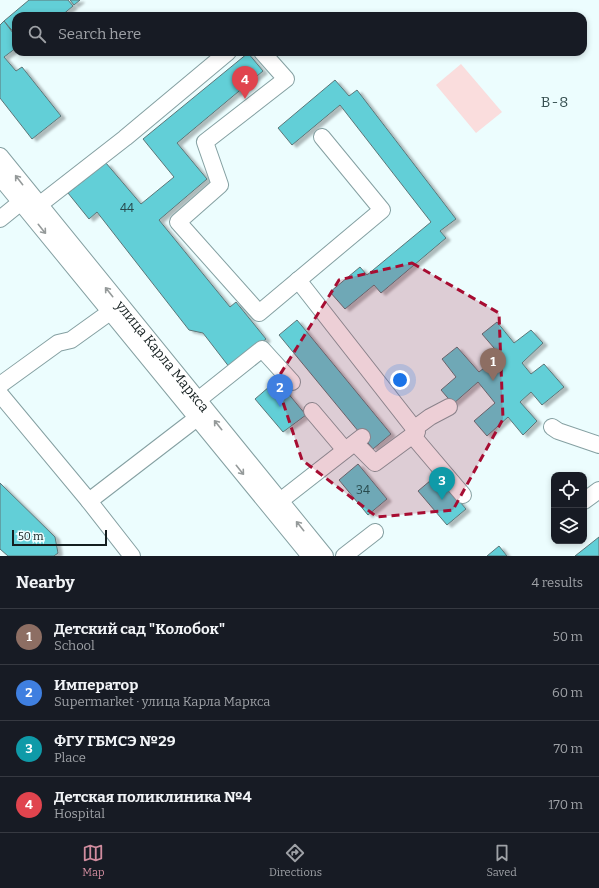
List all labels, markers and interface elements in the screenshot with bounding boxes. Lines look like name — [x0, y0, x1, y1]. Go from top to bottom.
search box — [12, 12, 587, 56]
icon: search — [26, 23, 48, 45]
text: Search here — [58, 25, 141, 43]
pin: 4 — [232, 66, 258, 99]
district label: В-8 — [541, 93, 569, 111]
one-way arrow — [14, 174, 23, 185]
house number: 44 — [120, 201, 134, 215]
one-way arrow — [38, 223, 47, 234]
one-way arrow — [105, 286, 114, 297]
street label: улица Карла Маркса — [112, 296, 213, 416]
pin: 1 — [480, 348, 506, 381]
your location — [390, 370, 410, 390]
pin: 2 — [267, 374, 293, 407]
one-way arrow — [214, 420, 223, 430]
one-way arrow — [235, 465, 244, 476]
pin: 3 — [429, 467, 455, 500]
map controls — [551, 472, 587, 544]
button: locate — [551, 472, 587, 508]
house number: 34 — [356, 483, 370, 497]
button: layers — [551, 508, 587, 544]
one-way arrow — [296, 520, 305, 531]
scale bar — [12, 528, 107, 547]
text: 50 m — [18, 530, 44, 543]
text: Nearby — [16, 572, 75, 593]
text: 4 results — [531, 575, 583, 590]
text: Детский сад "Колобок" — [54, 620, 225, 638]
text: 1 — [26, 629, 32, 644]
text: 50 m — [553, 629, 583, 644]
text: School — [54, 638, 95, 653]
text: Император — [54, 676, 138, 694]
text: 2 — [25, 685, 33, 700]
text: 60 m — [552, 685, 583, 700]
text: Supermarket · улица Карла Маркса — [54, 694, 270, 709]
text: ФГУ ГБМСЭ №29 — [54, 732, 176, 750]
text: 3 — [25, 741, 33, 756]
text: 70 m — [553, 741, 583, 756]
text: Place — [54, 750, 86, 765]
text: Детская поликлиника №4 — [54, 788, 252, 806]
text: 4 — [25, 797, 33, 812]
text: 170 m — [548, 797, 583, 812]
text: Hospital — [54, 806, 105, 821]
tab: Map — [82, 842, 104, 879]
tab: Directions — [269, 842, 322, 879]
tab: Saved — [486, 842, 517, 879]

